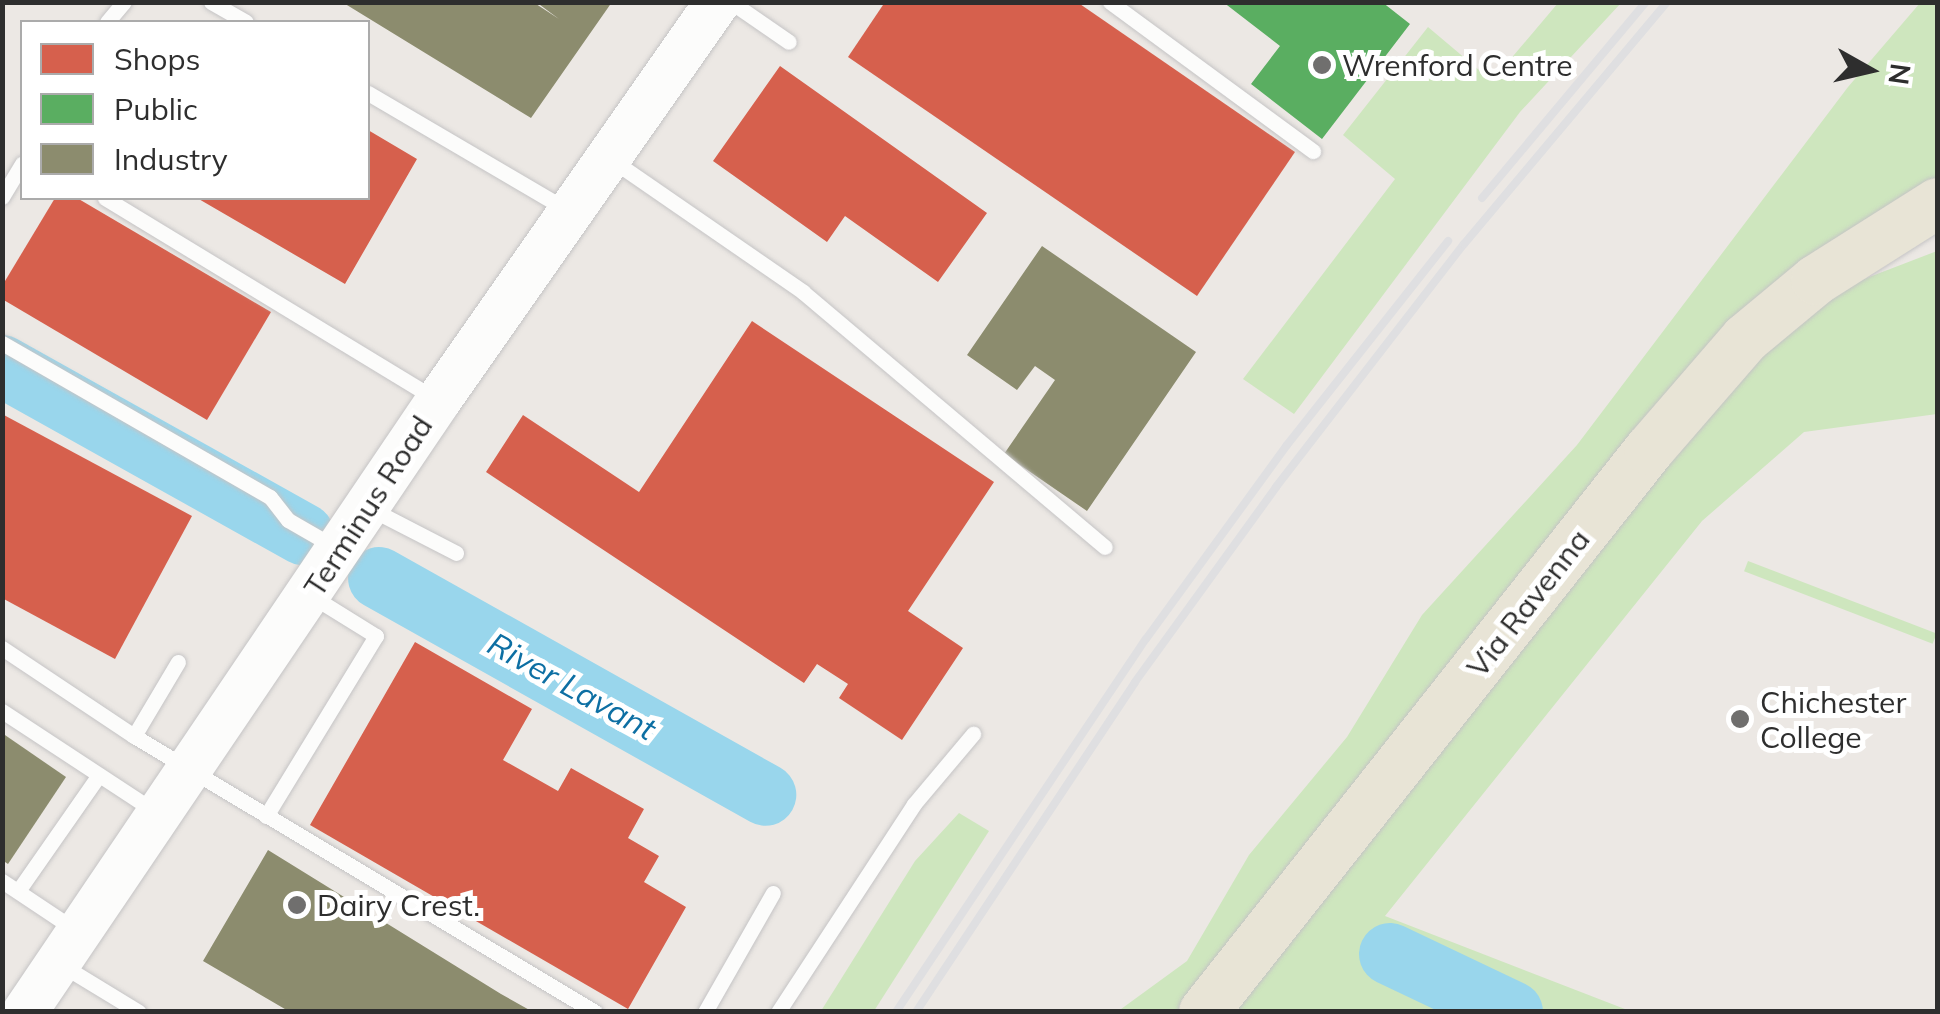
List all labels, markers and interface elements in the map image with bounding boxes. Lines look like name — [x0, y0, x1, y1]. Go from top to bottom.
legend — [20, 20, 370, 200]
north arrow — [1820, 20, 1920, 120]
text: Shops — [114, 40, 200, 78]
place label: Wrenford Centre — [1342, 47, 1573, 83]
marker: Wrenford Centre — [1311, 54, 1333, 76]
text: N — [1881, 61, 1919, 87]
text: Public — [114, 90, 198, 128]
text: Industry — [114, 140, 228, 178]
street label: Terminus Road — [296, 409, 440, 603]
street label: Via Ravenna — [1459, 522, 1597, 684]
water label: River Lavant — [481, 624, 663, 748]
place label: Chichester College — [1760, 684, 1906, 754]
marker: Chichester College — [1729, 708, 1751, 730]
place label: Dairy Crest. — [317, 887, 480, 923]
marker: Dairy Crest. — [286, 894, 308, 916]

